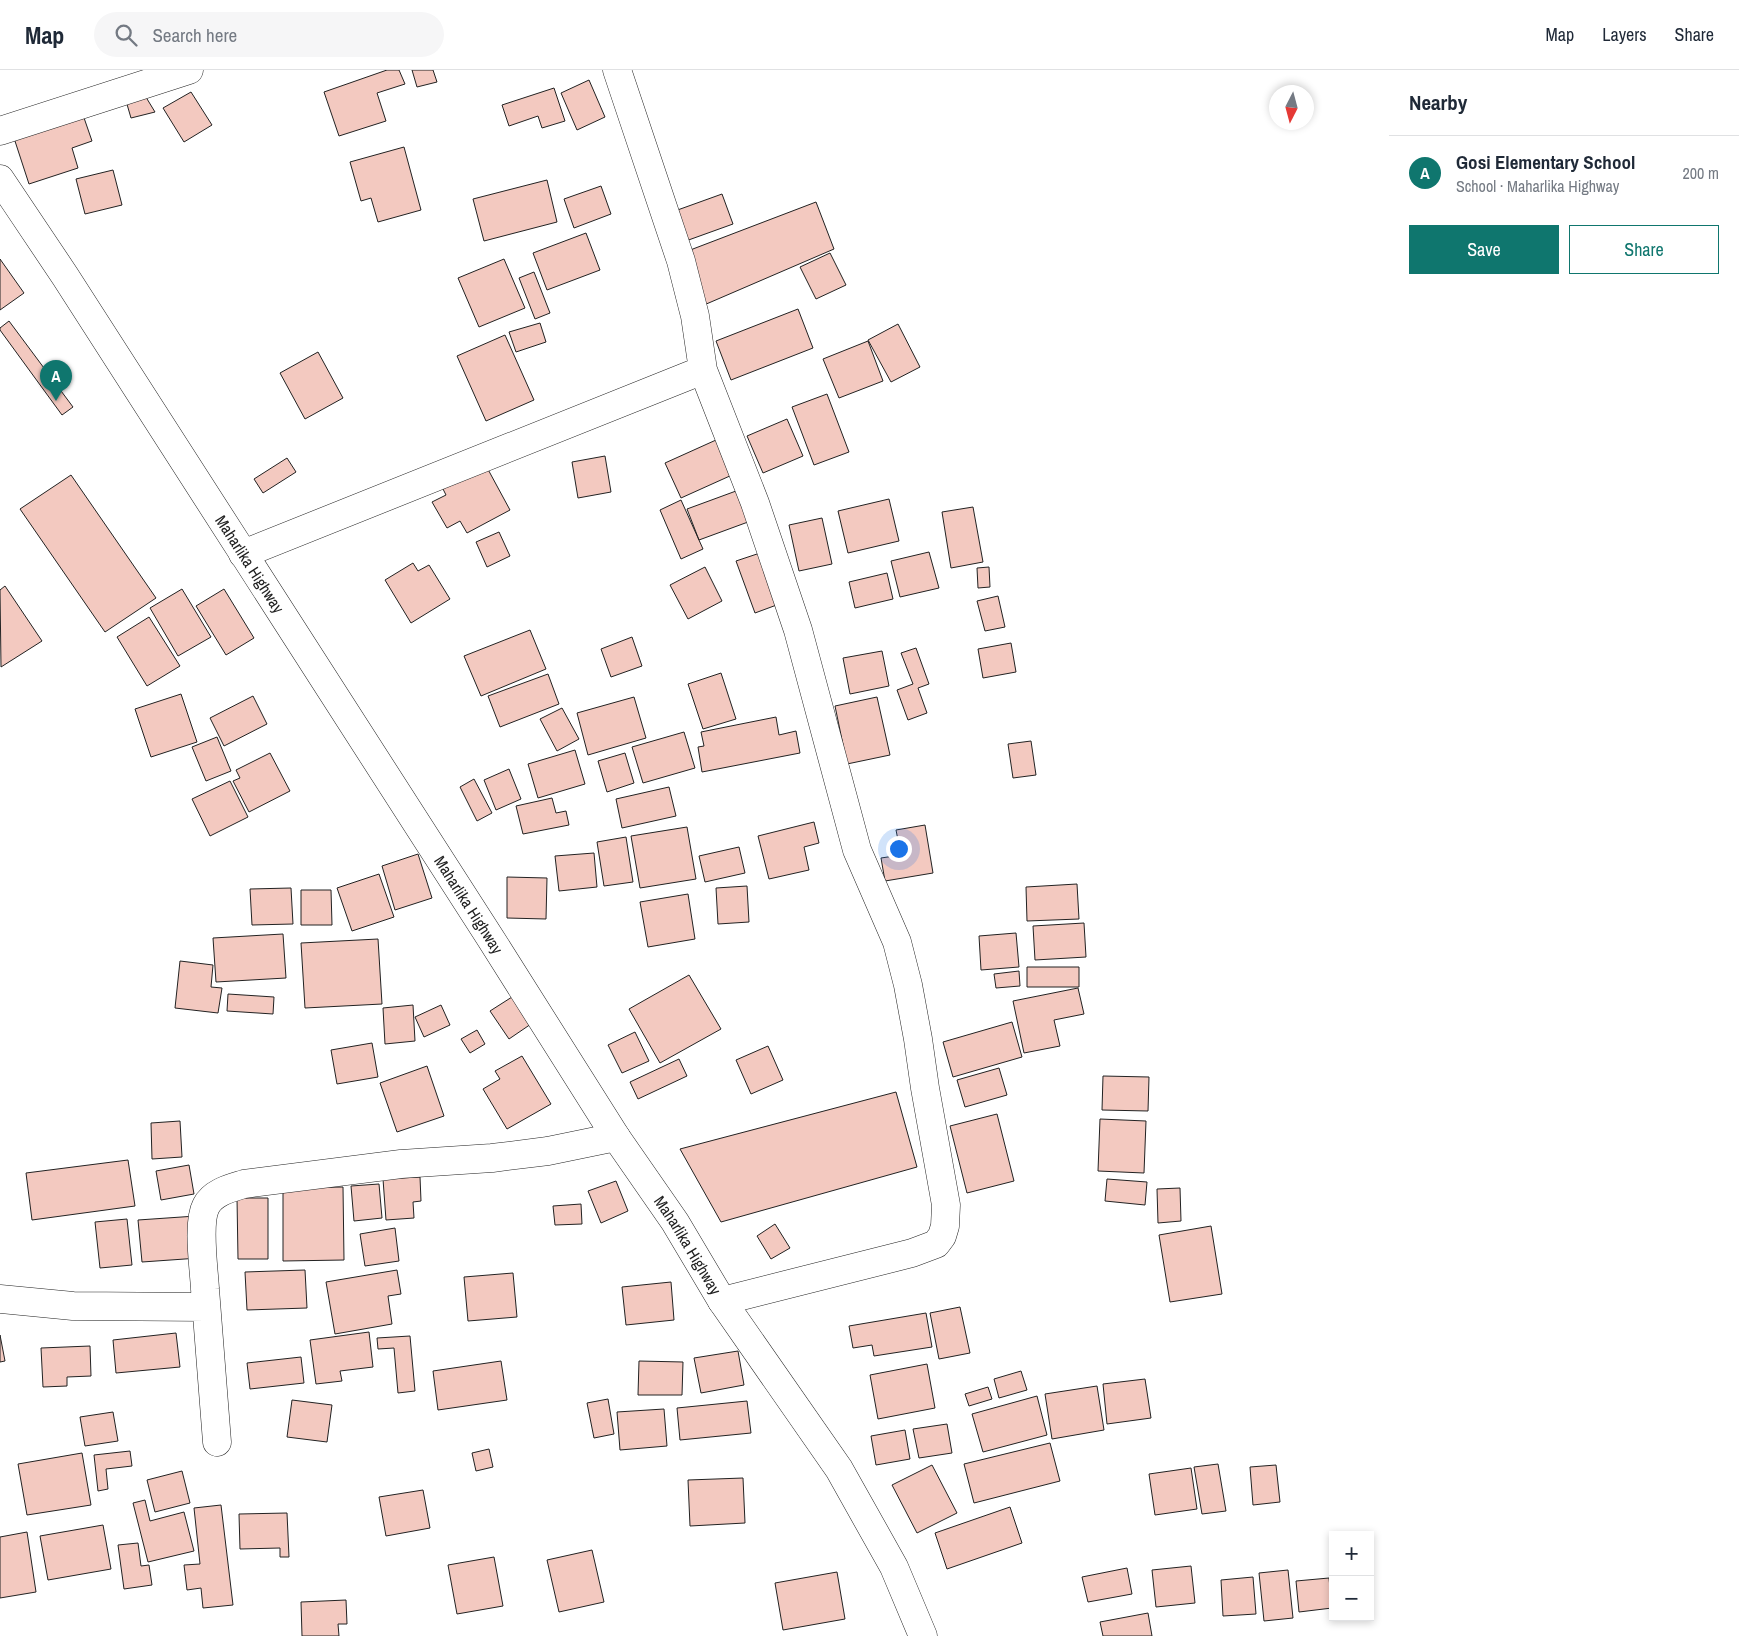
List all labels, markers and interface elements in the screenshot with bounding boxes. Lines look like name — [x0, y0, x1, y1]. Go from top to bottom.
search box — [94, 12, 444, 57]
text: Map — [25, 19, 64, 51]
icon: search — [112, 21, 140, 49]
text: Search here — [152, 22, 237, 48]
text: Map — [1546, 22, 1574, 47]
text: Layers — [1602, 22, 1647, 47]
text: Share — [1675, 22, 1714, 47]
north arrow — [1269, 85, 1314, 130]
text: Nearby — [1409, 88, 1467, 117]
text: Gosi Elementary School — [1456, 149, 1635, 175]
text: A — [1420, 162, 1430, 184]
text: 200 m — [1683, 162, 1719, 184]
text: School · Maharlika Highway — [1456, 175, 1619, 197]
button: Save — [1409, 225, 1559, 274]
button: Share — [1569, 225, 1719, 274]
pin: A — [40, 360, 72, 401]
street label: Maharlika Highway — [210, 511, 290, 618]
your location — [886, 836, 912, 862]
street label: Maharlika Highway — [429, 851, 509, 958]
street label: Maharlika Highway — [649, 1191, 727, 1299]
map controls — [1329, 1531, 1374, 1621]
button: + — [1329, 1531, 1374, 1576]
button: − — [1329, 1576, 1374, 1621]

